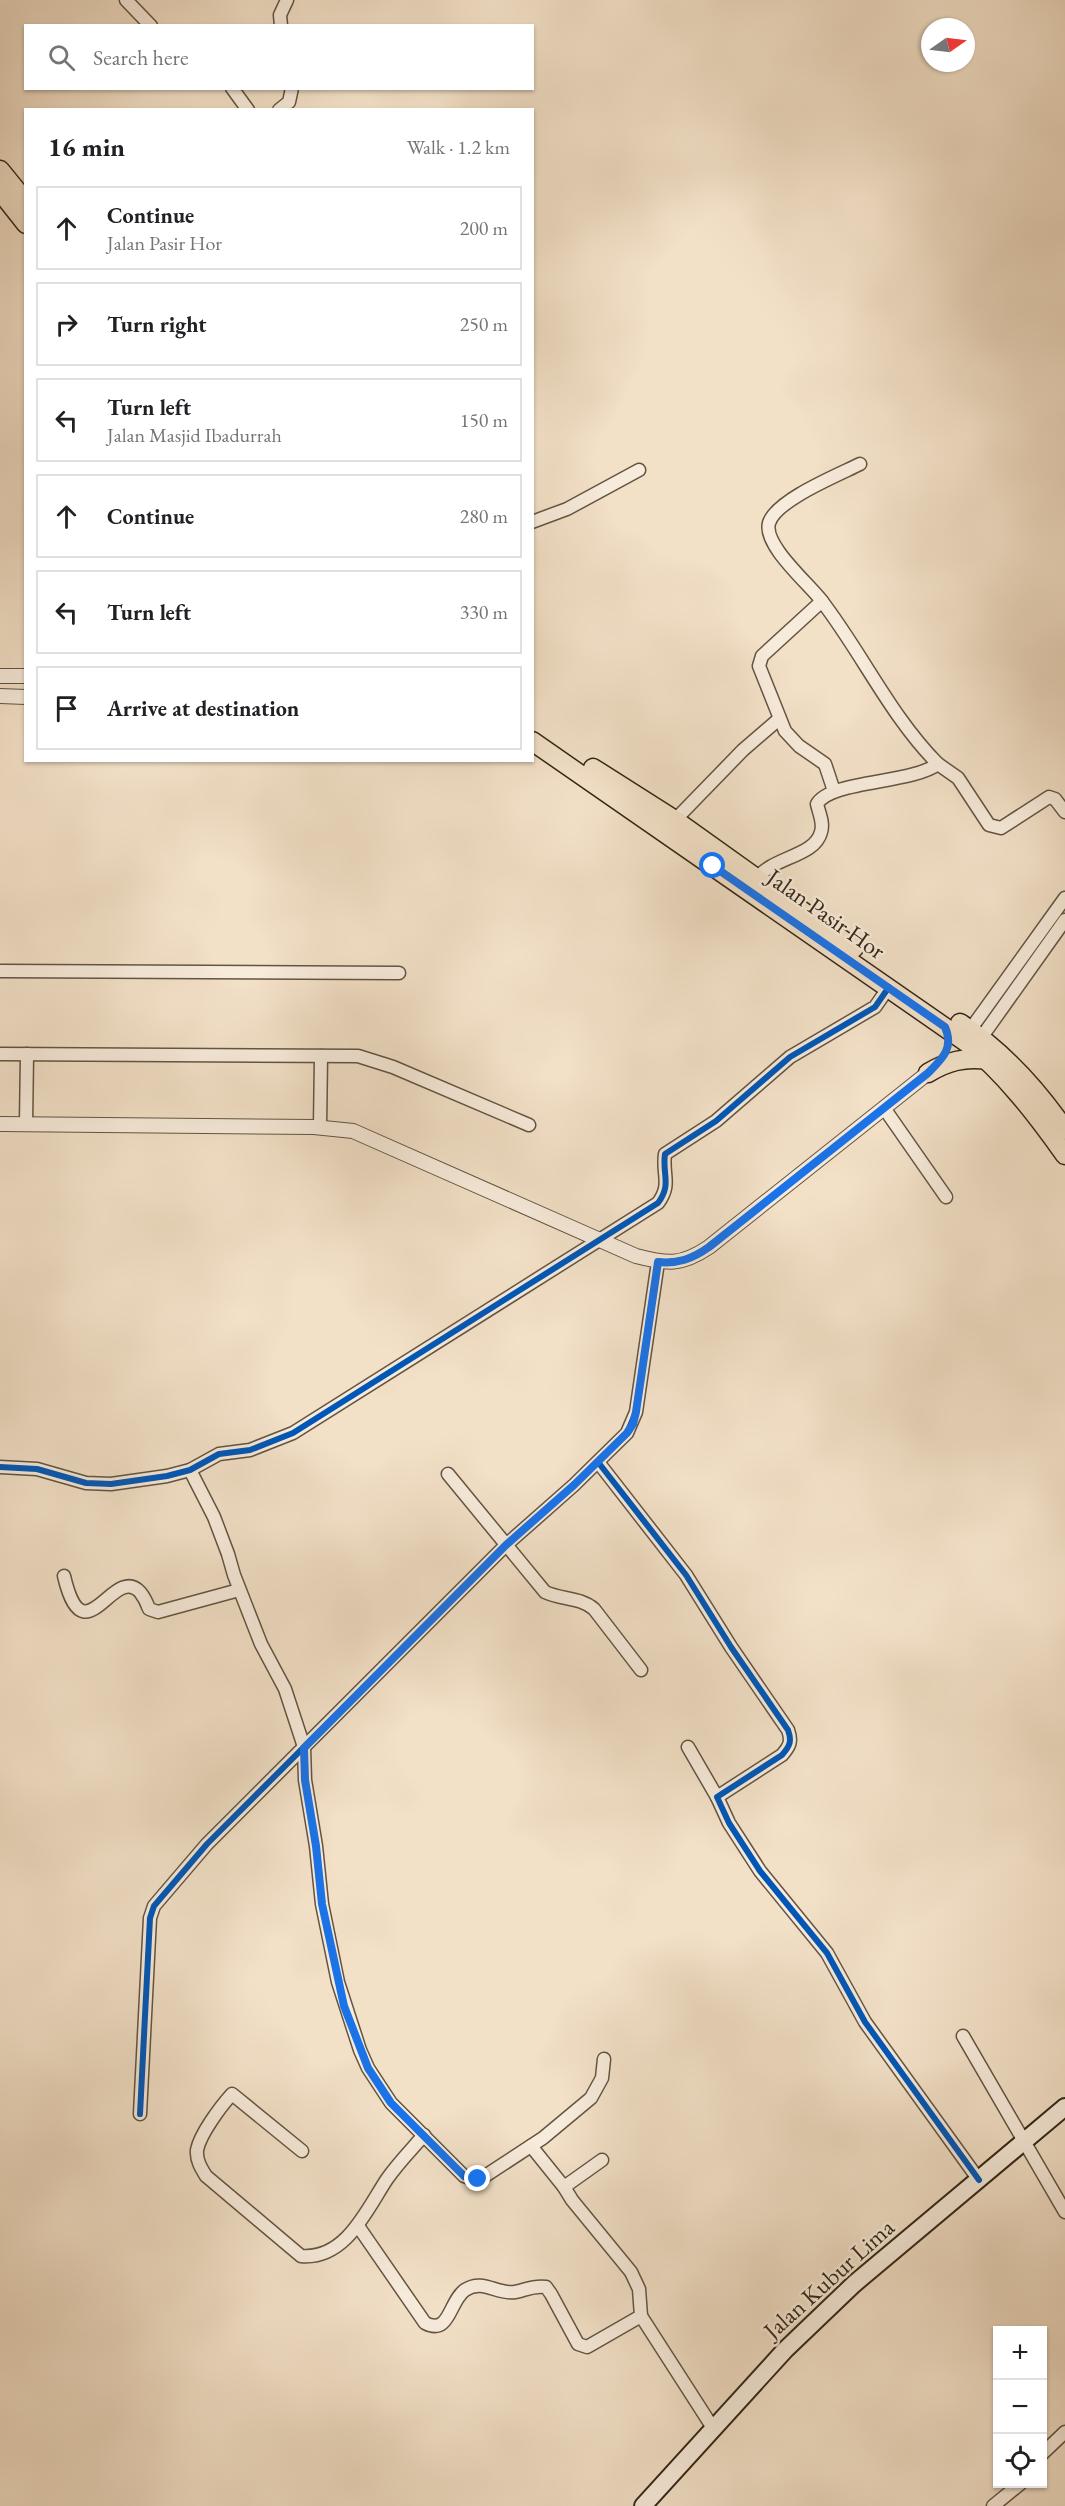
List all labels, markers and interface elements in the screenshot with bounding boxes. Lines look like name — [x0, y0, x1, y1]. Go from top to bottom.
north arrow — [921, 18, 975, 72]
search box — [24, 24, 534, 90]
icon: search — [45, 41, 78, 74]
text: Search here — [93, 43, 188, 72]
text: 16 min — [48, 130, 125, 164]
text: Walk · 1.2 km — [407, 134, 510, 160]
text: Continue — [107, 201, 194, 230]
icon: ahead — [50, 212, 83, 245]
text: 200 m — [460, 215, 508, 241]
text: Jalan Pasir Hor — [107, 230, 222, 256]
icon: right — [50, 308, 83, 341]
text: Turn right — [107, 310, 206, 339]
text: 250 m — [460, 311, 508, 337]
text: Turn left — [107, 393, 191, 422]
icon: left — [50, 404, 83, 437]
text: 150 m — [460, 407, 508, 433]
text: Jalan Masjid Ibadurrah — [107, 422, 282, 448]
icon: ahead — [50, 500, 83, 533]
text: Continue — [107, 502, 194, 531]
text: 280 m — [460, 503, 508, 529]
icon: left — [50, 596, 83, 629]
text: Turn left — [107, 598, 191, 627]
text: 330 m — [460, 599, 508, 625]
icon: arrive — [50, 692, 83, 725]
text: Arrive at destination — [107, 694, 299, 723]
route start — [699, 852, 725, 878]
street label: Jalan Pasir Hor — [759, 860, 892, 966]
route end — [464, 2165, 490, 2191]
street label: Jalan Kubur Lima — [755, 2211, 901, 2347]
map controls — [993, 2326, 1047, 2488]
button: + — [993, 2326, 1047, 2380]
button: − — [993, 2380, 1047, 2434]
button: locate — [993, 2434, 1047, 2488]

